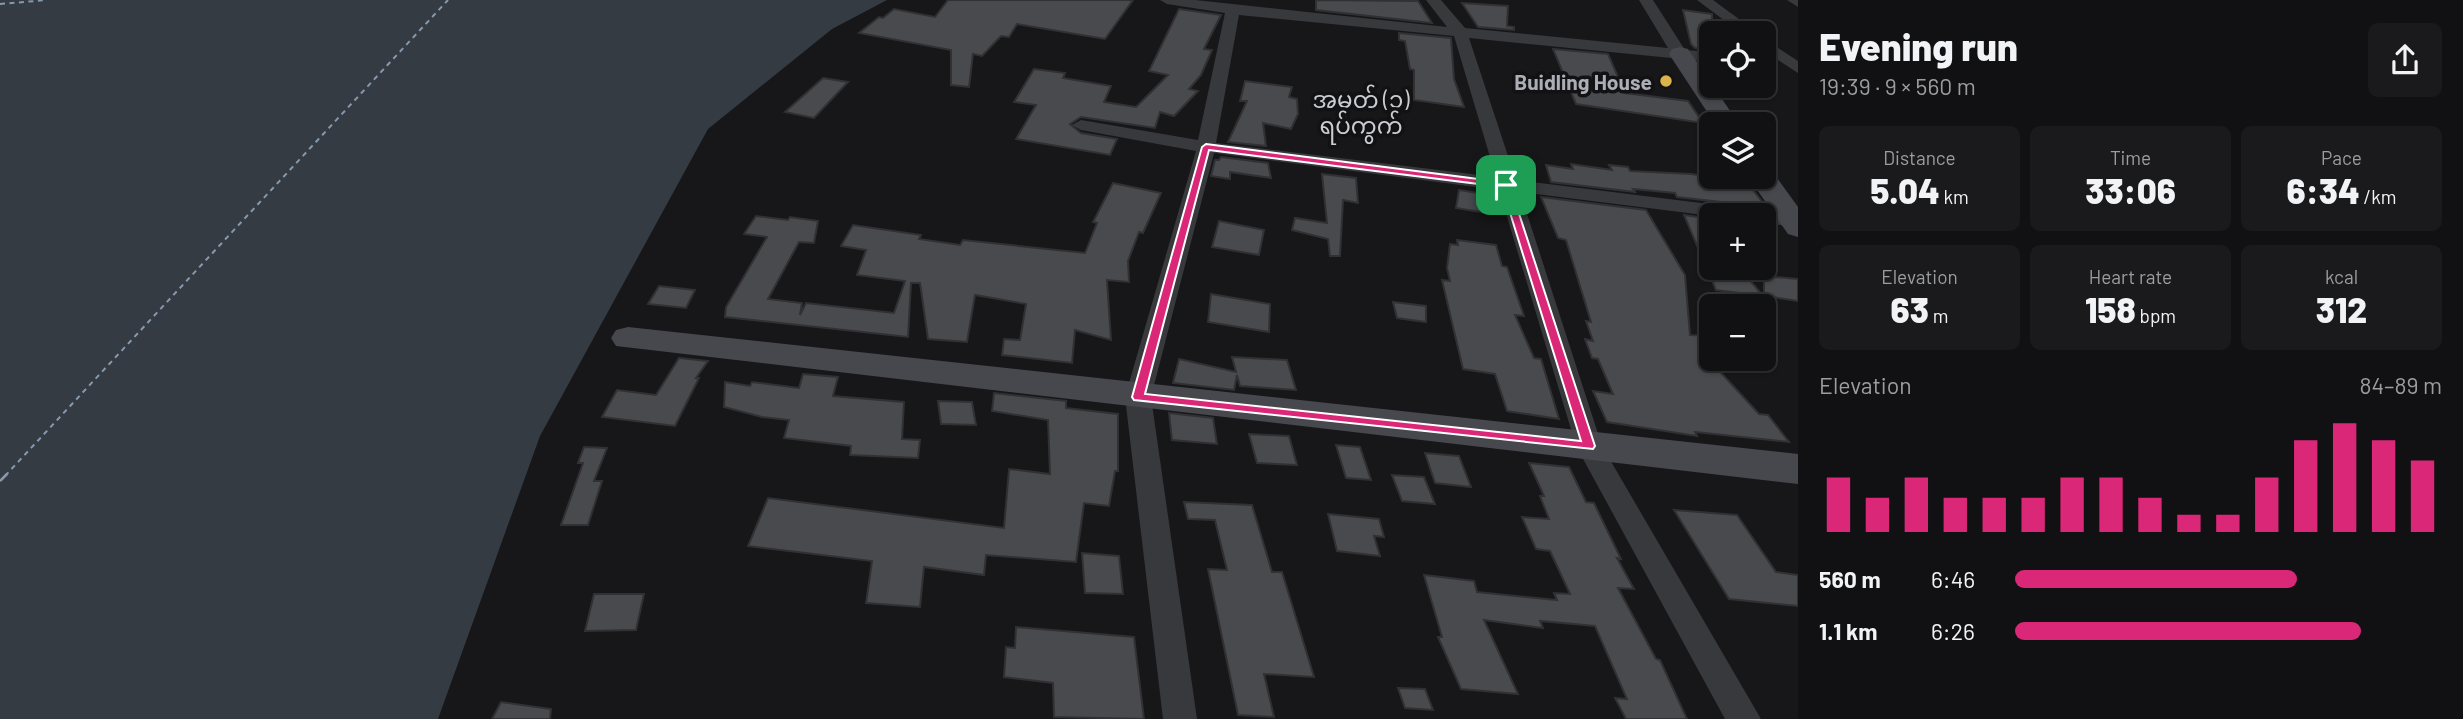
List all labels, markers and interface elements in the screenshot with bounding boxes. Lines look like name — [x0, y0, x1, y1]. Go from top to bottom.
map controls — [1699, 21, 1776, 371]
button: locate — [1699, 21, 1776, 98]
text: Evening run — [1819, 23, 2018, 69]
button: share — [2368, 23, 2442, 97]
place label: Buidling House — [1514, 69, 1652, 94]
text: 19:39 · 9 × 560 m — [1819, 72, 1976, 100]
marker: Buidling House — [1658, 73, 1674, 89]
district label: အမှတ် (၁) ရပ်ကွက် — [1313, 84, 1410, 145]
button: layers — [1699, 112, 1776, 189]
text: Distance — [1883, 146, 1956, 169]
text: Time — [2110, 146, 2151, 169]
text: Pace — [2321, 146, 2362, 169]
pin — [1476, 155, 1536, 215]
icon: arrive — [1487, 166, 1525, 204]
text: 5.04 — [1870, 169, 1940, 211]
text: 33:06 — [2085, 169, 2176, 211]
text: 6:34 — [2287, 169, 2360, 211]
text: km — [1940, 185, 1969, 208]
text: /km — [2360, 185, 2396, 208]
button: + — [1699, 203, 1776, 280]
text: Elevation — [1881, 265, 1958, 288]
text: Heart rate — [2089, 265, 2172, 288]
text: kcal — [2325, 265, 2358, 288]
text: 63 — [1891, 288, 1929, 330]
text: 158 — [2085, 288, 2136, 330]
text: 312 — [2316, 288, 2367, 330]
button: − — [1699, 294, 1776, 371]
text: m — [1929, 304, 1948, 327]
text: bpm — [2136, 304, 2176, 327]
text: Elevation — [1819, 371, 1912, 399]
text: 84–89 m — [2359, 371, 2442, 399]
text: 560 m — [1819, 565, 1881, 593]
text: 6:46 — [1931, 565, 1975, 593]
text: 1.1 km — [1819, 617, 1878, 645]
text: 6:26 — [1931, 617, 1975, 645]

